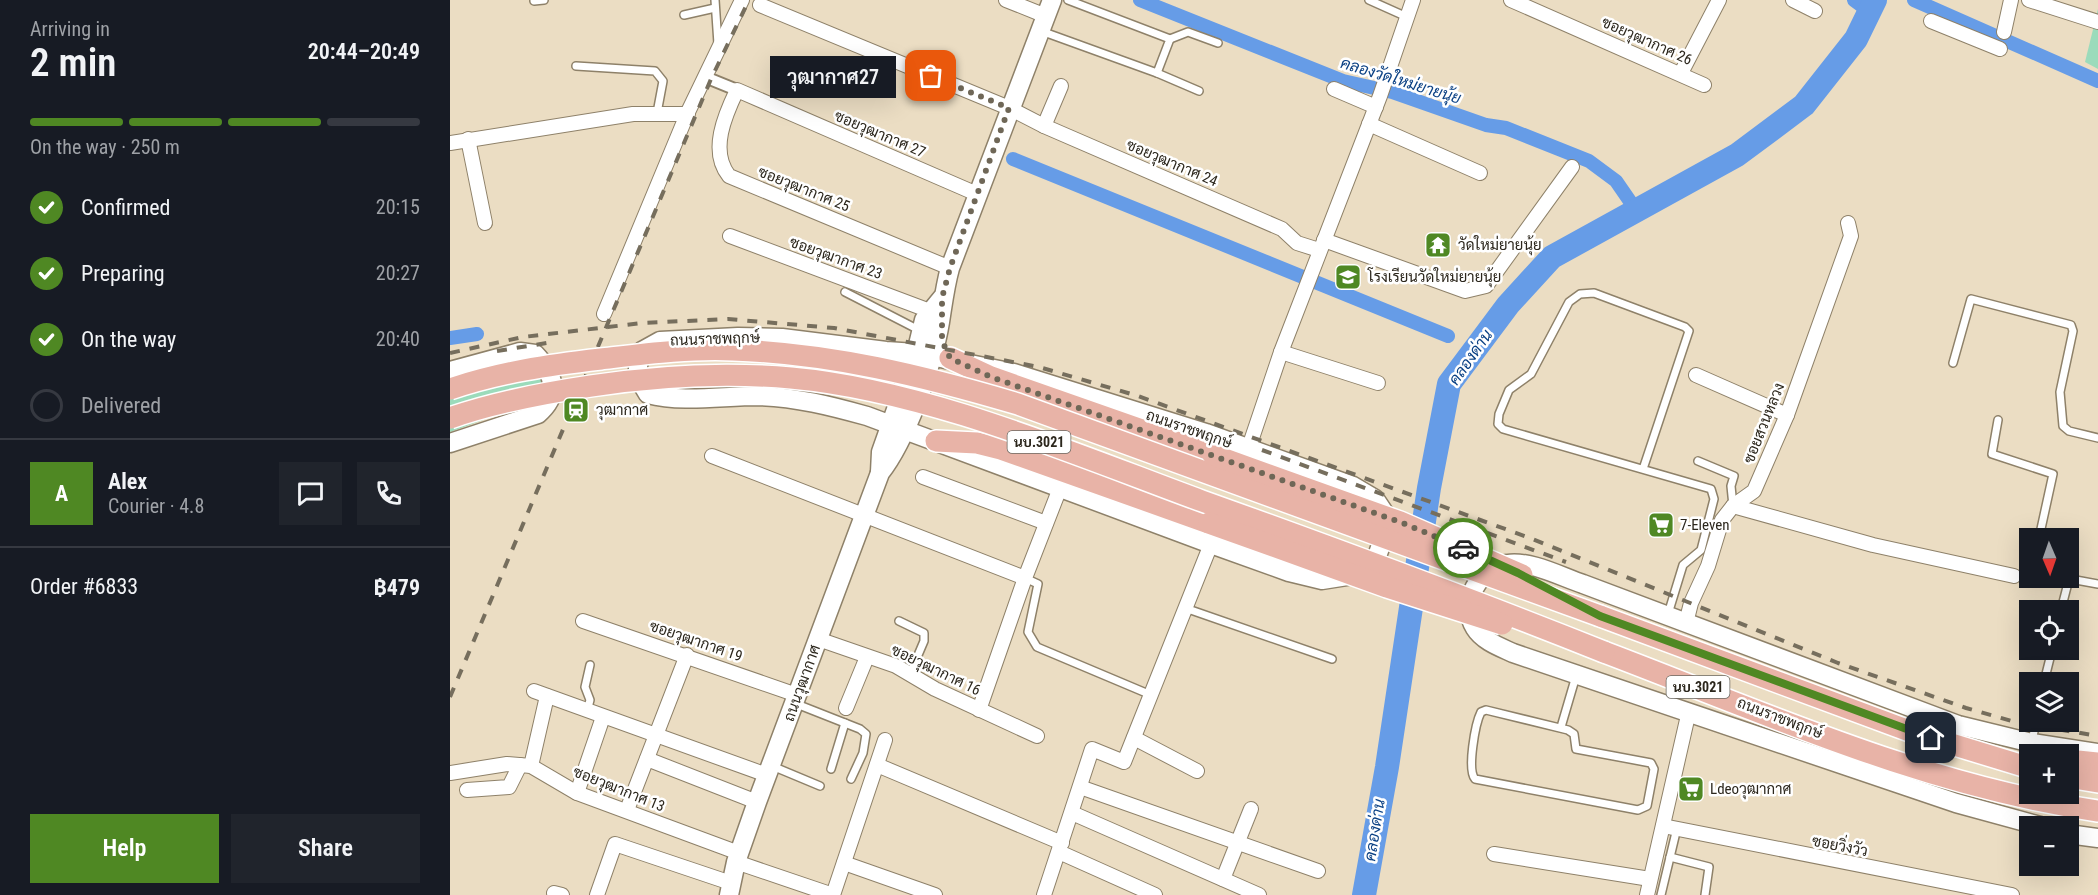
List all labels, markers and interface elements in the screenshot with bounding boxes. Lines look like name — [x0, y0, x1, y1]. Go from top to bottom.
street label: ซอยวุฒากาศ 26 — [1598, 13, 1695, 71]
text: Arriving in — [30, 17, 110, 41]
text: 20:44–20:49 — [308, 39, 420, 64]
text: 2 min — [30, 40, 116, 86]
pin — [905, 50, 956, 101]
water label: คลองวัดใหม่ยายนุ้ย — [1338, 51, 1464, 110]
callout: วุฒากาศ27 — [769, 55, 895, 97]
icon: bag — [914, 59, 947, 92]
text: วุฒากาศ27 — [787, 65, 879, 89]
street label: ซอยวุฒากาศ 27 — [831, 107, 928, 163]
text: On the way · 250 m — [30, 135, 180, 159]
street label: ซอยวุฒากาศ 24 — [1123, 136, 1220, 192]
street label: ซอยวุฒากาศ 25 — [755, 162, 852, 217]
icon: check — [30, 191, 63, 224]
text: Confirmed — [81, 195, 170, 220]
text: 20:15 — [376, 195, 420, 219]
temple icon: วัดใหม่ยายนุ้ย — [1423, 230, 1453, 260]
street label: ซอยวุฒากาศ 23 — [787, 233, 885, 285]
place label: วัดใหม่ยายนุ้ย — [1458, 235, 1542, 256]
icon: check — [30, 257, 63, 290]
text: Preparing — [81, 261, 165, 286]
text: 20:27 — [376, 261, 420, 285]
school or university icon: โรงเรียนวัดใหม่ยายนุ้ย — [1333, 262, 1363, 292]
place label: โรงเรียนวัดใหม่ยายนุ้ย — [1367, 267, 1501, 288]
icon: check — [30, 323, 63, 356]
water label: คลองด่าน — [1444, 325, 1496, 389]
text: On the way — [81, 327, 176, 352]
text: 20:40 — [376, 327, 420, 351]
street label: ถนนราชพฤกษ์ — [670, 327, 761, 350]
street label: ซอยสวนหลวง — [1740, 380, 1788, 466]
text: Delivered — [81, 393, 161, 418]
station icon: วุฒากาศ — [561, 395, 591, 425]
place label: วุฒากาศ — [596, 401, 648, 421]
street label: ถนนราชพฤกษ์ — [1144, 405, 1235, 452]
road number: นบ.3021 — [1008, 431, 1070, 453]
button: chat — [279, 462, 342, 525]
button: phone — [357, 462, 420, 525]
text: Alex — [108, 469, 147, 494]
text: A — [55, 481, 68, 506]
text: Courier · 4.8 — [108, 494, 204, 518]
supermarket icon: 7-Eleven — [1646, 510, 1676, 540]
place label: 7-Eleven — [1680, 516, 1730, 534]
courier — [1433, 518, 1493, 578]
north arrow — [2019, 528, 2079, 588]
map controls — [2019, 528, 2079, 876]
icon: car — [1447, 532, 1480, 565]
text: Order #6833 — [30, 574, 138, 599]
text: ฿479 — [373, 575, 420, 600]
button: locate — [2019, 600, 2079, 660]
street label: ซอยวุฒากาศ 19 — [646, 617, 745, 667]
street label: ซอยวุฒากาศ 16 — [887, 641, 984, 701]
street label: ถนนวุฒากาศ — [780, 642, 826, 724]
button: layers — [2019, 672, 2079, 732]
road number: นบ.3021 — [1666, 676, 1730, 698]
street label: ถนนราชพฤกษ์ — [1735, 693, 1826, 743]
pin — [1905, 712, 1956, 763]
icon: home — [1914, 721, 1947, 754]
button: + — [2019, 744, 2079, 804]
street label: ซอยวุฒากาศ 13 — [570, 762, 667, 817]
supermarket icon: Ldeoวุฒากาศ — [1676, 774, 1706, 804]
place label: Ldeoวุฒากาศ — [1710, 780, 1792, 800]
water label: คลองด่าน — [1359, 797, 1389, 863]
button: Help — [30, 814, 219, 883]
button: Share — [231, 814, 420, 883]
button: − — [2019, 816, 2079, 876]
street label: ซอยวิ่งวัว — [1811, 827, 1870, 860]

